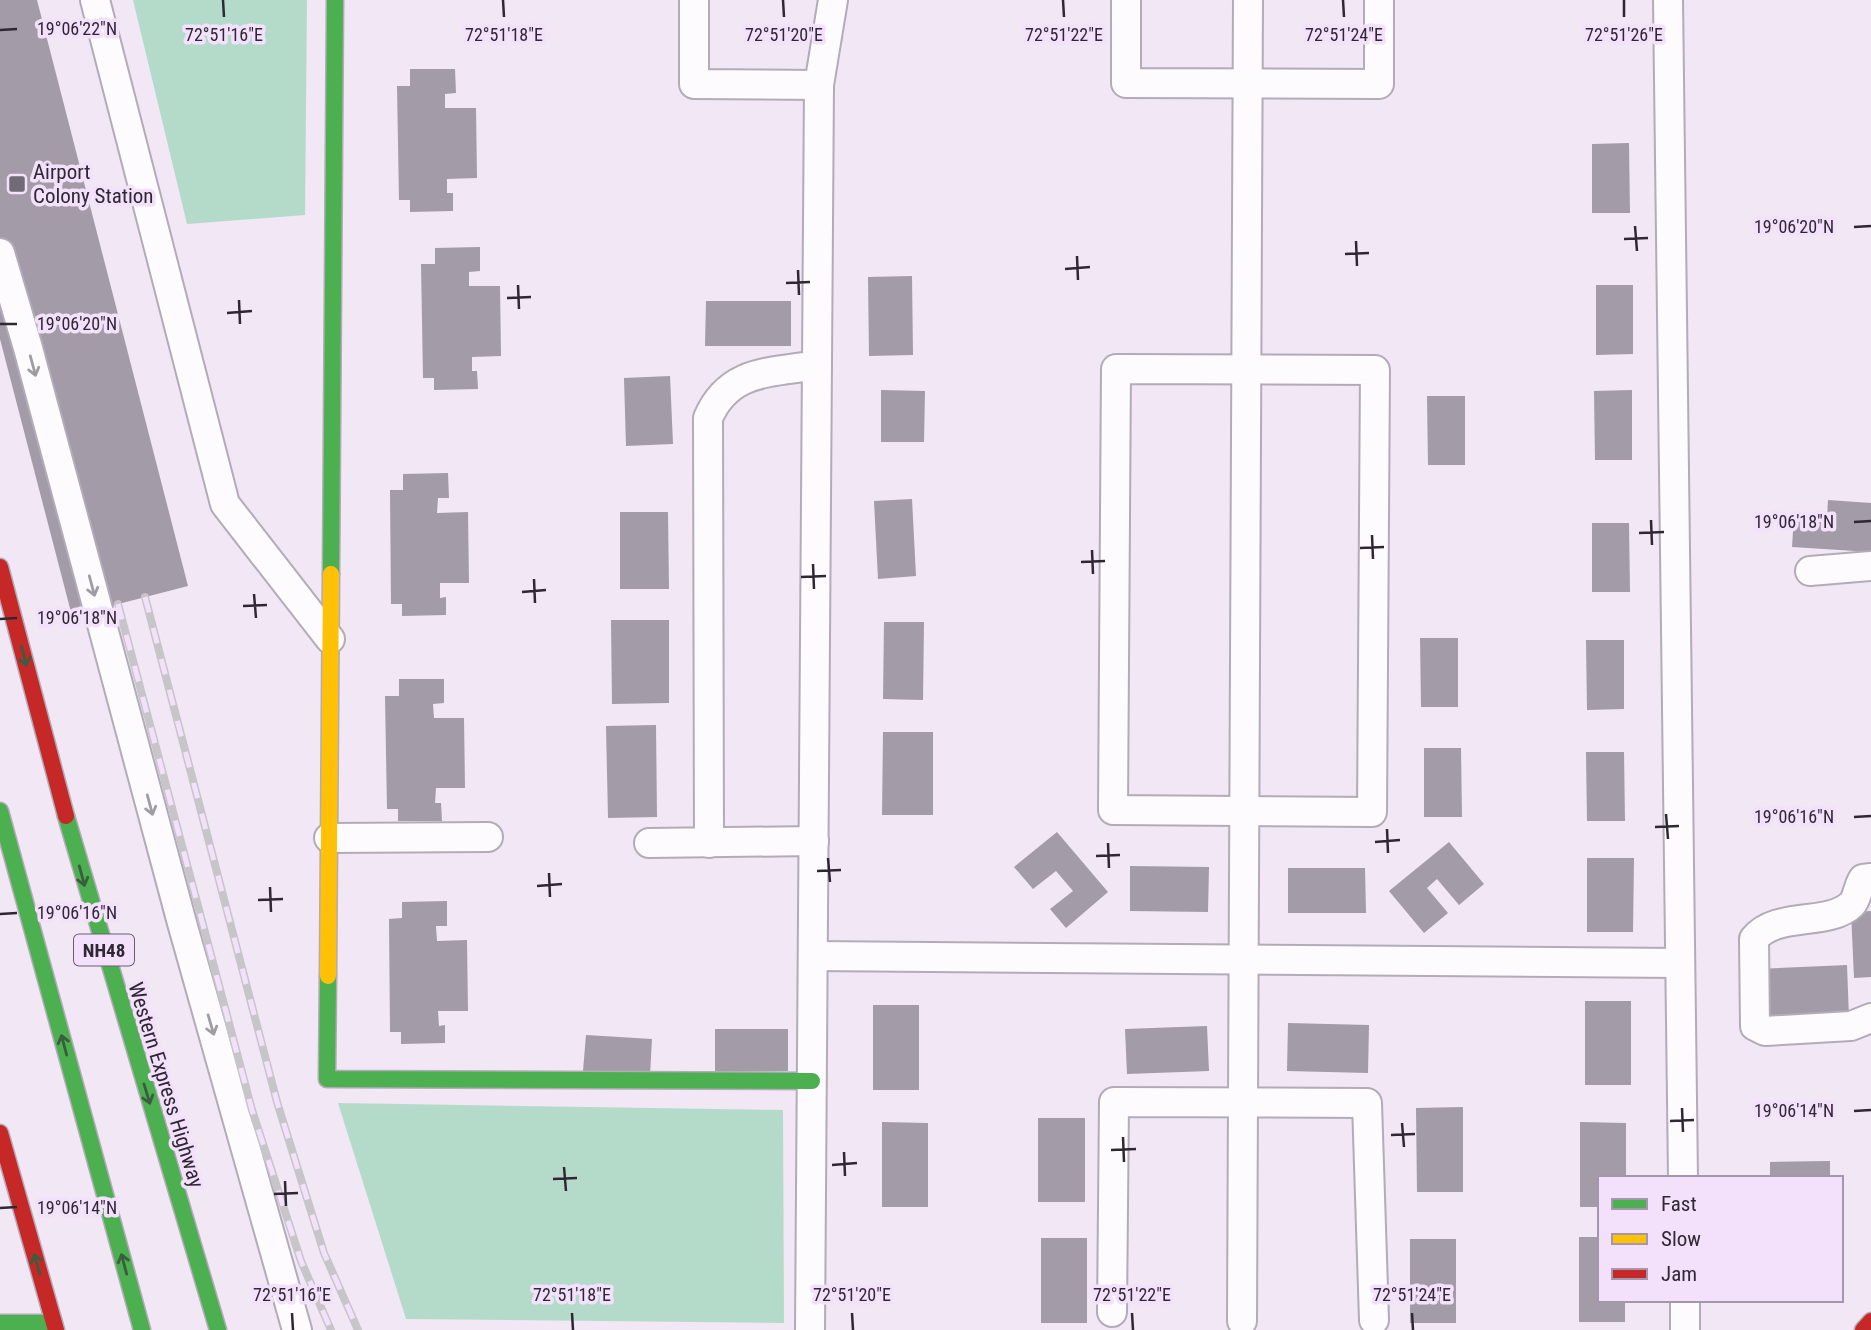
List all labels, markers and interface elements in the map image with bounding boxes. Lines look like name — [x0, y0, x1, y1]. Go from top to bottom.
text: 19°06'22"N — [37, 18, 117, 39]
text: 72°51'16"E — [185, 24, 263, 45]
text: 72°51'18"E — [465, 24, 543, 45]
text: 72°51'20"E — [745, 24, 823, 45]
text: 72°51'22"E — [1025, 24, 1103, 45]
text: 72°51'24"E — [1305, 24, 1383, 45]
text: 72°51'26"E — [1585, 24, 1663, 45]
place label: Airport Colony Station — [33, 160, 153, 208]
marker: Airport Colony Station — [7, 174, 27, 194]
text: 19°06'20"N — [1754, 216, 1834, 237]
text: 19°06'20"N — [37, 313, 117, 334]
one-way arrow — [27, 354, 40, 377]
text: 19°06'18"N — [1754, 511, 1834, 532]
one-way arrow — [86, 574, 99, 596]
text: 19°06'18"N — [37, 607, 117, 628]
one-way arrow — [18, 645, 31, 667]
one-way arrow — [144, 794, 157, 816]
text: 19°06'16"N — [1754, 806, 1834, 827]
one-way arrow — [77, 865, 90, 887]
text: 19°06'16"N — [37, 902, 117, 923]
road number: NH48 — [74, 934, 134, 966]
street label: Western Express Highway — [123, 980, 209, 1191]
one-way arrow — [205, 1014, 218, 1036]
one-way arrow — [57, 1034, 70, 1057]
one-way arrow — [142, 1083, 155, 1105]
text: 19°06'14"N — [1754, 1100, 1834, 1121]
legend — [1598, 1176, 1843, 1302]
text: Fast — [1661, 1192, 1697, 1216]
text: 19°06'14"N — [37, 1197, 117, 1218]
text: Slow — [1661, 1227, 1701, 1251]
one-way arrow — [30, 1253, 43, 1276]
one-way arrow — [117, 1253, 130, 1276]
text: Jam — [1661, 1262, 1697, 1286]
text: 72°51'16"E — [253, 1284, 331, 1305]
text: 72°51'18"E — [533, 1284, 611, 1305]
text: 72°51'20"E — [813, 1284, 891, 1305]
text: 72°51'22"E — [1093, 1284, 1171, 1305]
text: 72°51'24"E — [1373, 1284, 1451, 1305]

